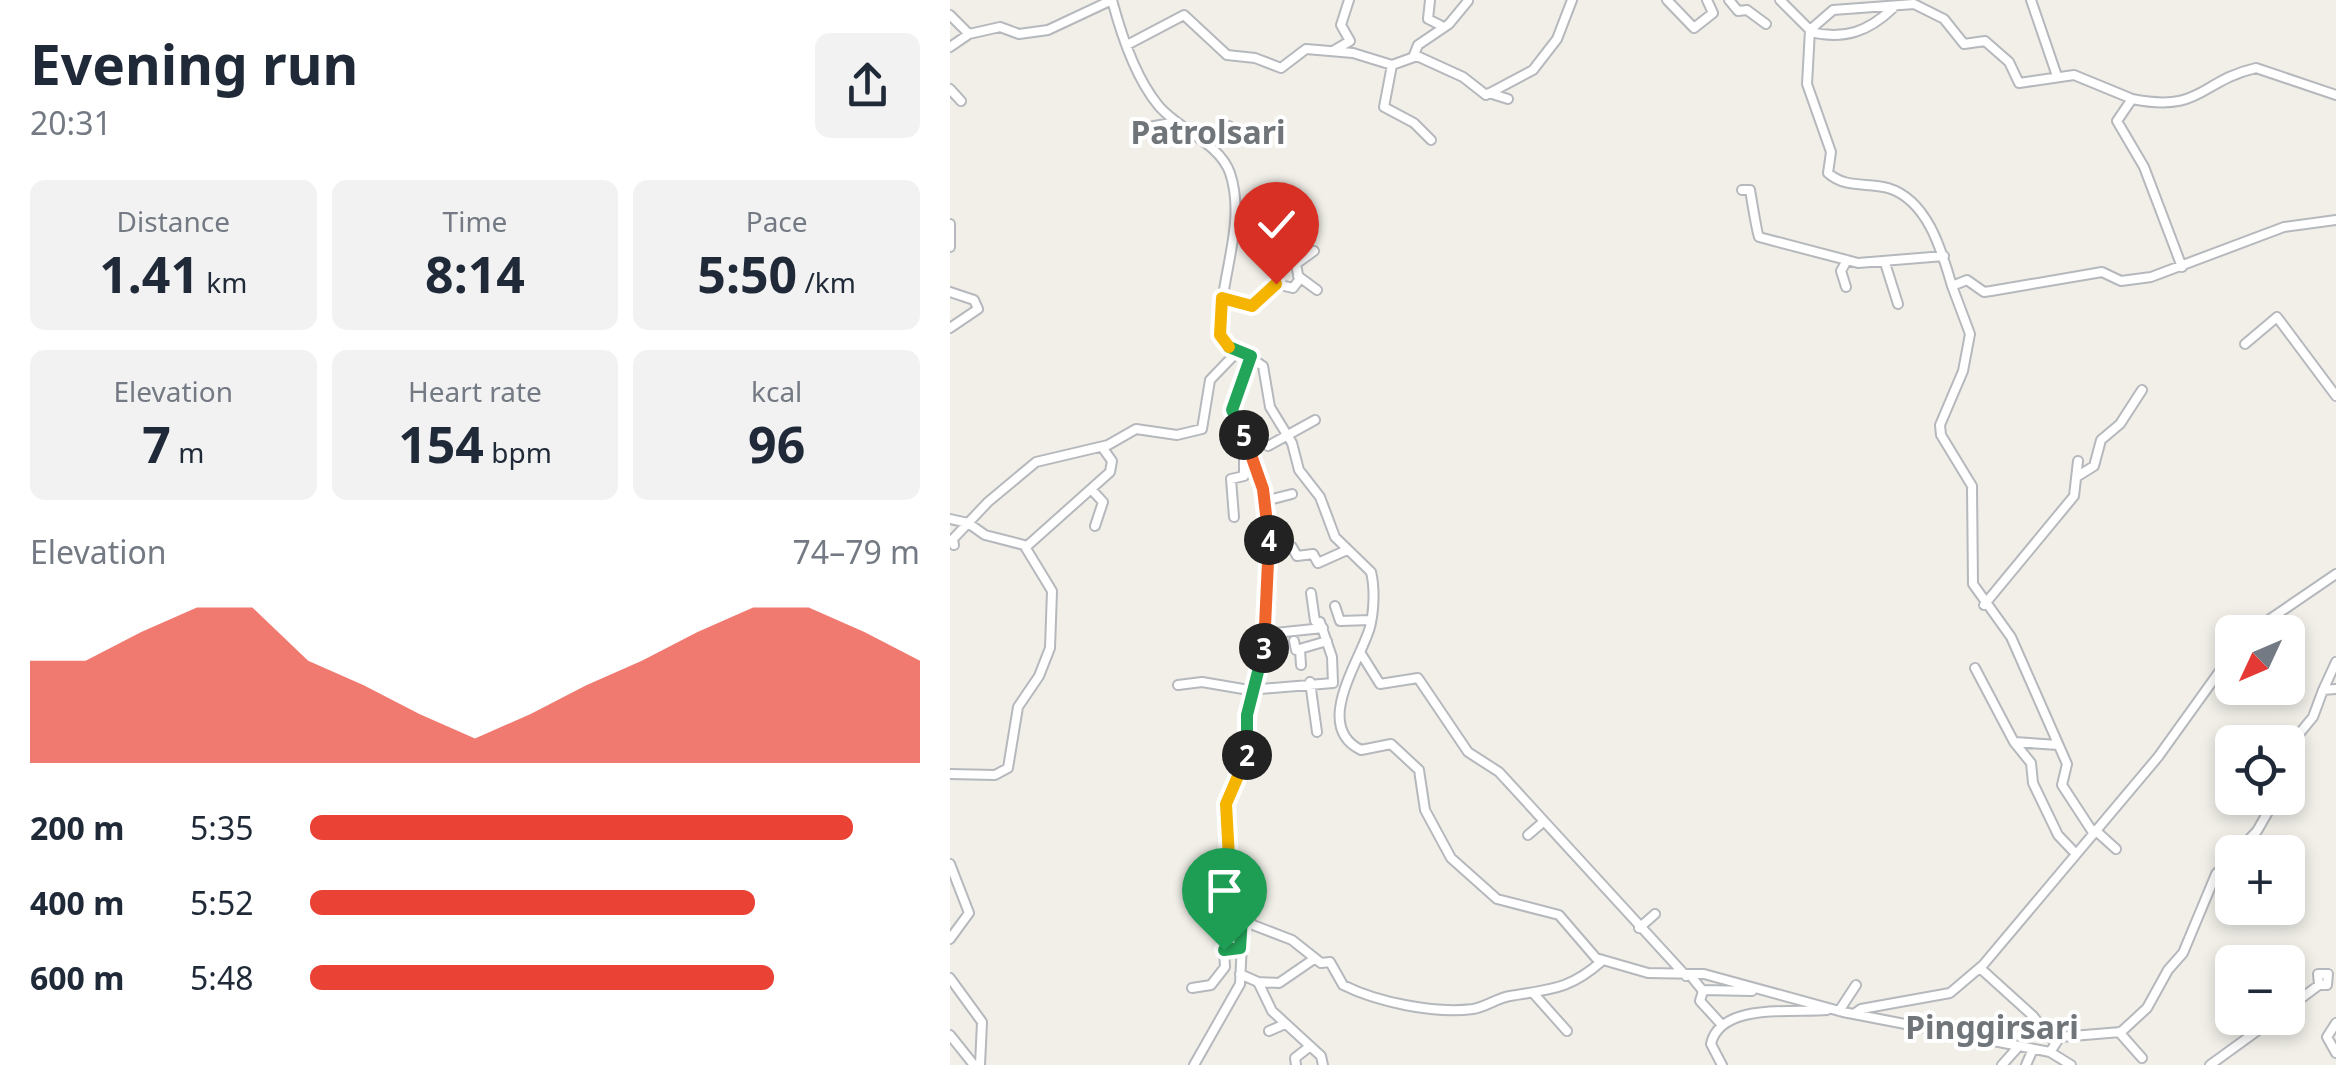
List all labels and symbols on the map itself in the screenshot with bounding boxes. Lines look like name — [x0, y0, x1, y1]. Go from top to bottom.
district label: Patrolsari — [1130, 110, 1286, 153]
pin — [1234, 182, 1319, 285]
pin: 5 — [1219, 410, 1269, 460]
pin: 4 — [1244, 515, 1294, 565]
north arrow — [2215, 615, 2305, 705]
pin: 3 — [1239, 623, 1289, 673]
pin: 2 — [1222, 730, 1272, 780]
pin — [1182, 848, 1267, 951]
district label: Pinggirsari — [1905, 1005, 2079, 1048]

